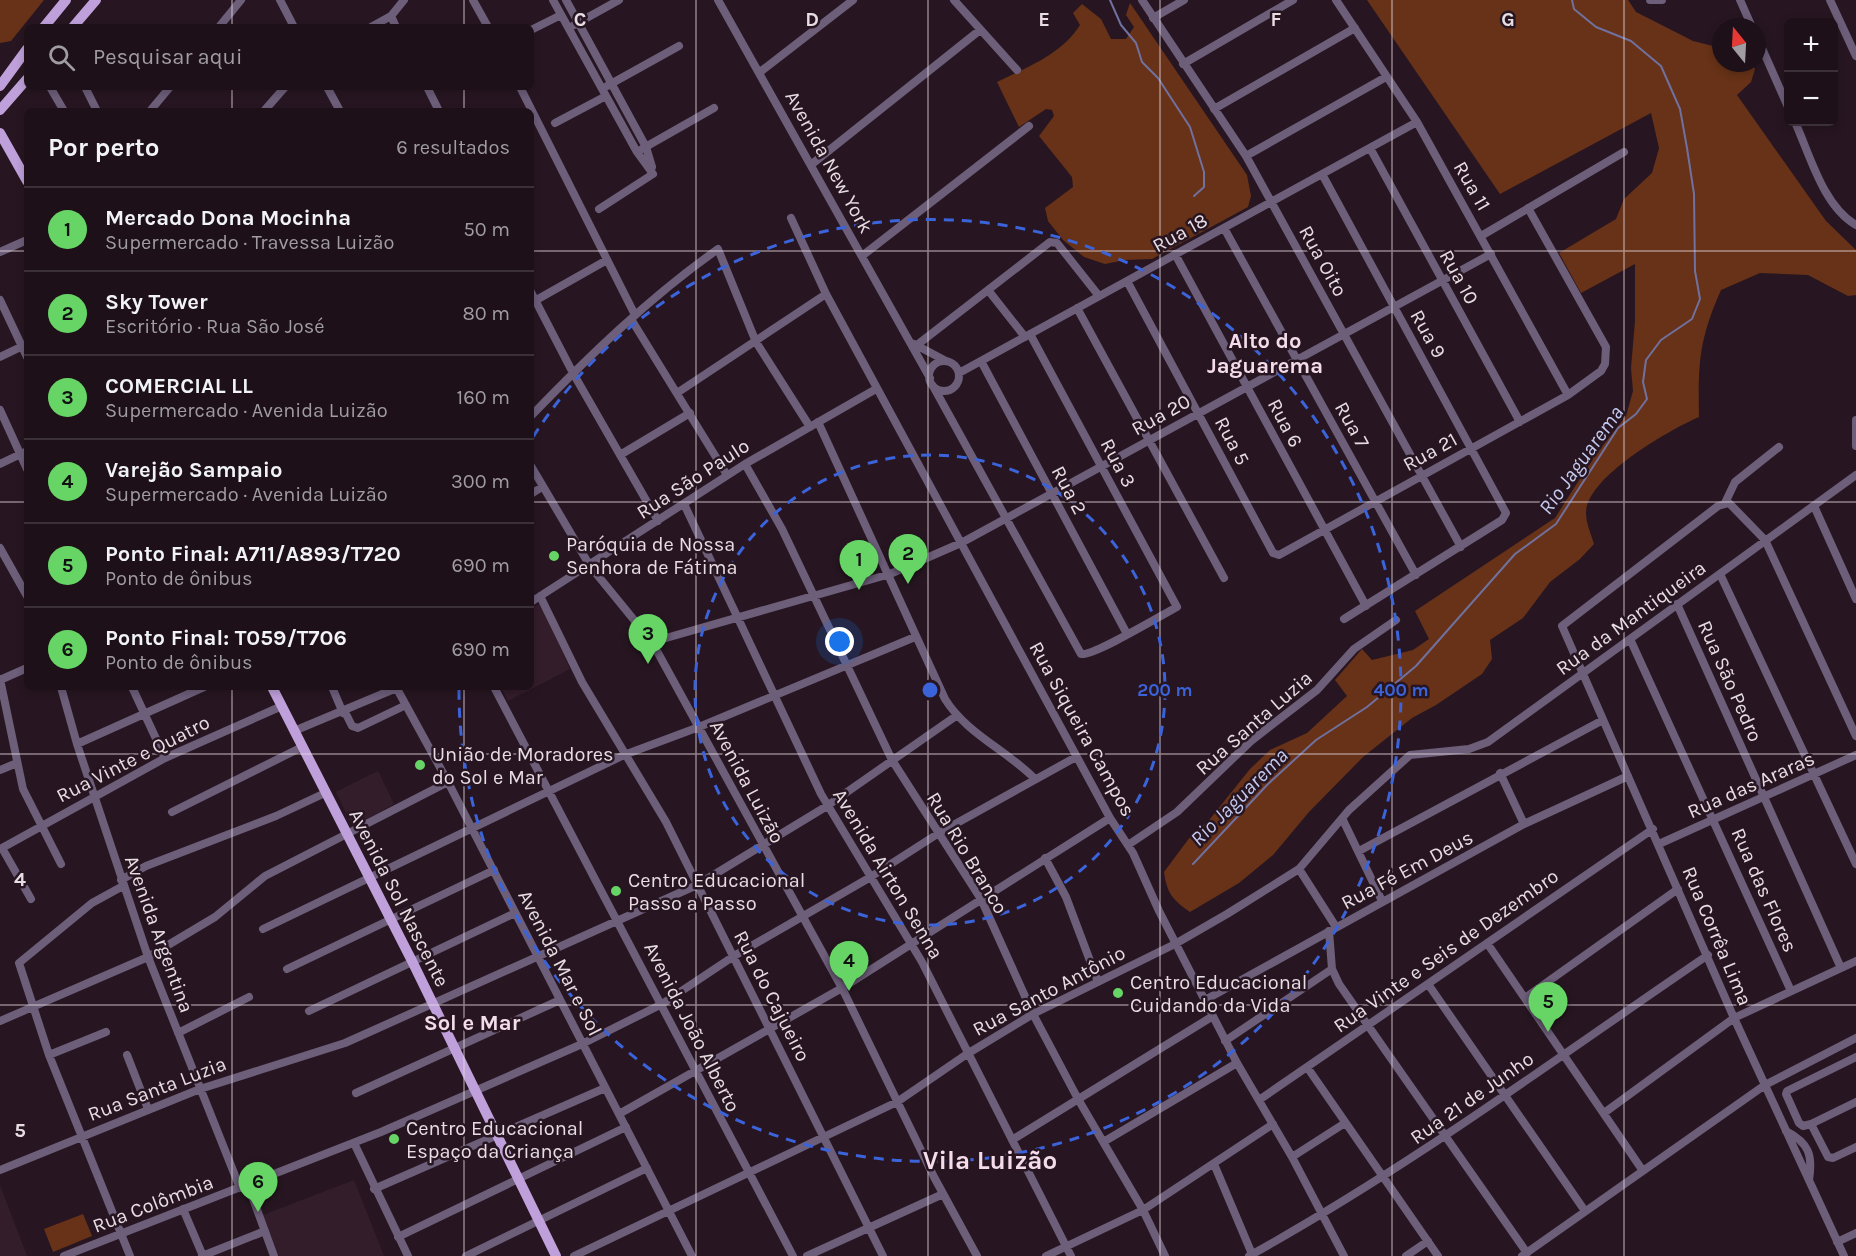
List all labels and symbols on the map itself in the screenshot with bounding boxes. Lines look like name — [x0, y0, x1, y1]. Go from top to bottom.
text: C — [574, 8, 586, 31]
text: D — [805, 8, 819, 31]
text: E — [1038, 8, 1050, 31]
text: F — [1271, 8, 1282, 31]
text: G — [1501, 8, 1515, 31]
north arrow — [1712, 18, 1766, 72]
street label: Avenida New York — [780, 87, 878, 237]
street label: Rua 11 — [1449, 157, 1495, 215]
street label: Rua 18 — [1149, 209, 1211, 257]
street label: Rua Oito — [1294, 222, 1352, 300]
street label: Rua 10 — [1435, 246, 1483, 308]
street label: Rua 9 — [1405, 306, 1451, 362]
district label: Alto do Jaguarema — [1207, 328, 1323, 379]
street label: Rua 20 — [1128, 390, 1194, 440]
street label: Rua 6 — [1263, 395, 1307, 451]
street label: Rua 7 — [1330, 398, 1374, 453]
water label: Rio Jaguarema — [1534, 401, 1628, 519]
street label: Rua 5 — [1210, 413, 1254, 469]
street label: Rua 21 — [1399, 428, 1461, 476]
street label: Rua São Paulo — [632, 434, 754, 524]
street label: Rua 3 — [1096, 435, 1140, 491]
street label: Rua 2 — [1047, 462, 1091, 518]
place label: Paróquia de Nossa Senhora de Fátima — [566, 533, 738, 579]
pin: 2 — [888, 534, 928, 584]
pin: 1 — [840, 540, 878, 590]
marker: Paróquia de Nossa Senhora de Fátima — [547, 549, 561, 563]
street label: Rua da Mantiqueira — [1552, 556, 1710, 680]
pin: 3 — [628, 614, 668, 664]
street label: Rua São Pedro — [1693, 617, 1767, 745]
your location — [825, 627, 854, 656]
street label: Rua Siqueira Campos — [1024, 638, 1140, 820]
street label: Rua Santa Luzia — [1191, 666, 1317, 780]
text: 200 m — [1137, 679, 1193, 701]
text: 400 m — [1373, 679, 1429, 701]
centre of rings — [920, 680, 940, 700]
street label: Rua Vinte e Quatro — [53, 710, 213, 808]
street label: Avenida Luizão — [705, 717, 789, 847]
place label: União de Moradores do Sol e Mar — [432, 743, 614, 789]
water label: Rio Jaguarema — [1185, 743, 1293, 851]
street label: Rua das Araras — [1684, 747, 1818, 823]
marker: União de Moradores do Sol e Mar — [413, 758, 427, 772]
street label: Avenida Airton Senna — [828, 785, 948, 963]
street label: Rua Rio Branco — [922, 788, 1012, 918]
street label: Avenida Sol Nascente — [344, 805, 454, 991]
street label: Rua das Flores — [1726, 824, 1802, 956]
street label: Rua Fé Em Deus — [1337, 826, 1477, 914]
street label: Avenida Argentina — [120, 852, 198, 1016]
street label: Rua Corrêa Lima — [1677, 863, 1757, 1009]
street label: Rua Vinte e Seis de Dezembro — [1329, 864, 1563, 1038]
text: 4 — [14, 868, 26, 891]
place label: Centro Educacional Passo a Passo — [628, 869, 805, 915]
marker: Centro Educacional Passo a Passo — [609, 884, 623, 898]
street label: Avenida Mar e Sol — [513, 886, 607, 1040]
street label: Rua do Cajueiro — [729, 927, 815, 1065]
street label: Avenida João Alberto — [639, 938, 745, 1116]
street label: Rua Santo Antônio — [969, 941, 1129, 1041]
pin: 4 — [830, 942, 868, 991]
place label: Centro Educacional Cuidando da Vida — [1130, 971, 1307, 1017]
pin: 5 — [1528, 982, 1568, 1032]
marker: Centro Educacional Cuidando da Vida — [1111, 986, 1125, 1000]
district label: Sol e Mar — [424, 1010, 521, 1036]
street label: Rua 21 de Junho — [1406, 1047, 1538, 1149]
street label: Rua Santa Luzia — [84, 1052, 230, 1126]
place label: Centro Educacional Espaço da Criança — [406, 1117, 583, 1163]
text: 5 — [14, 1119, 26, 1142]
marker: Centro Educacional Espaço da Criança — [387, 1132, 401, 1146]
district label: Vila Luizão — [923, 1145, 1057, 1176]
pin: 6 — [238, 1162, 278, 1212]
street label: Rua Colômbia — [89, 1170, 217, 1238]

